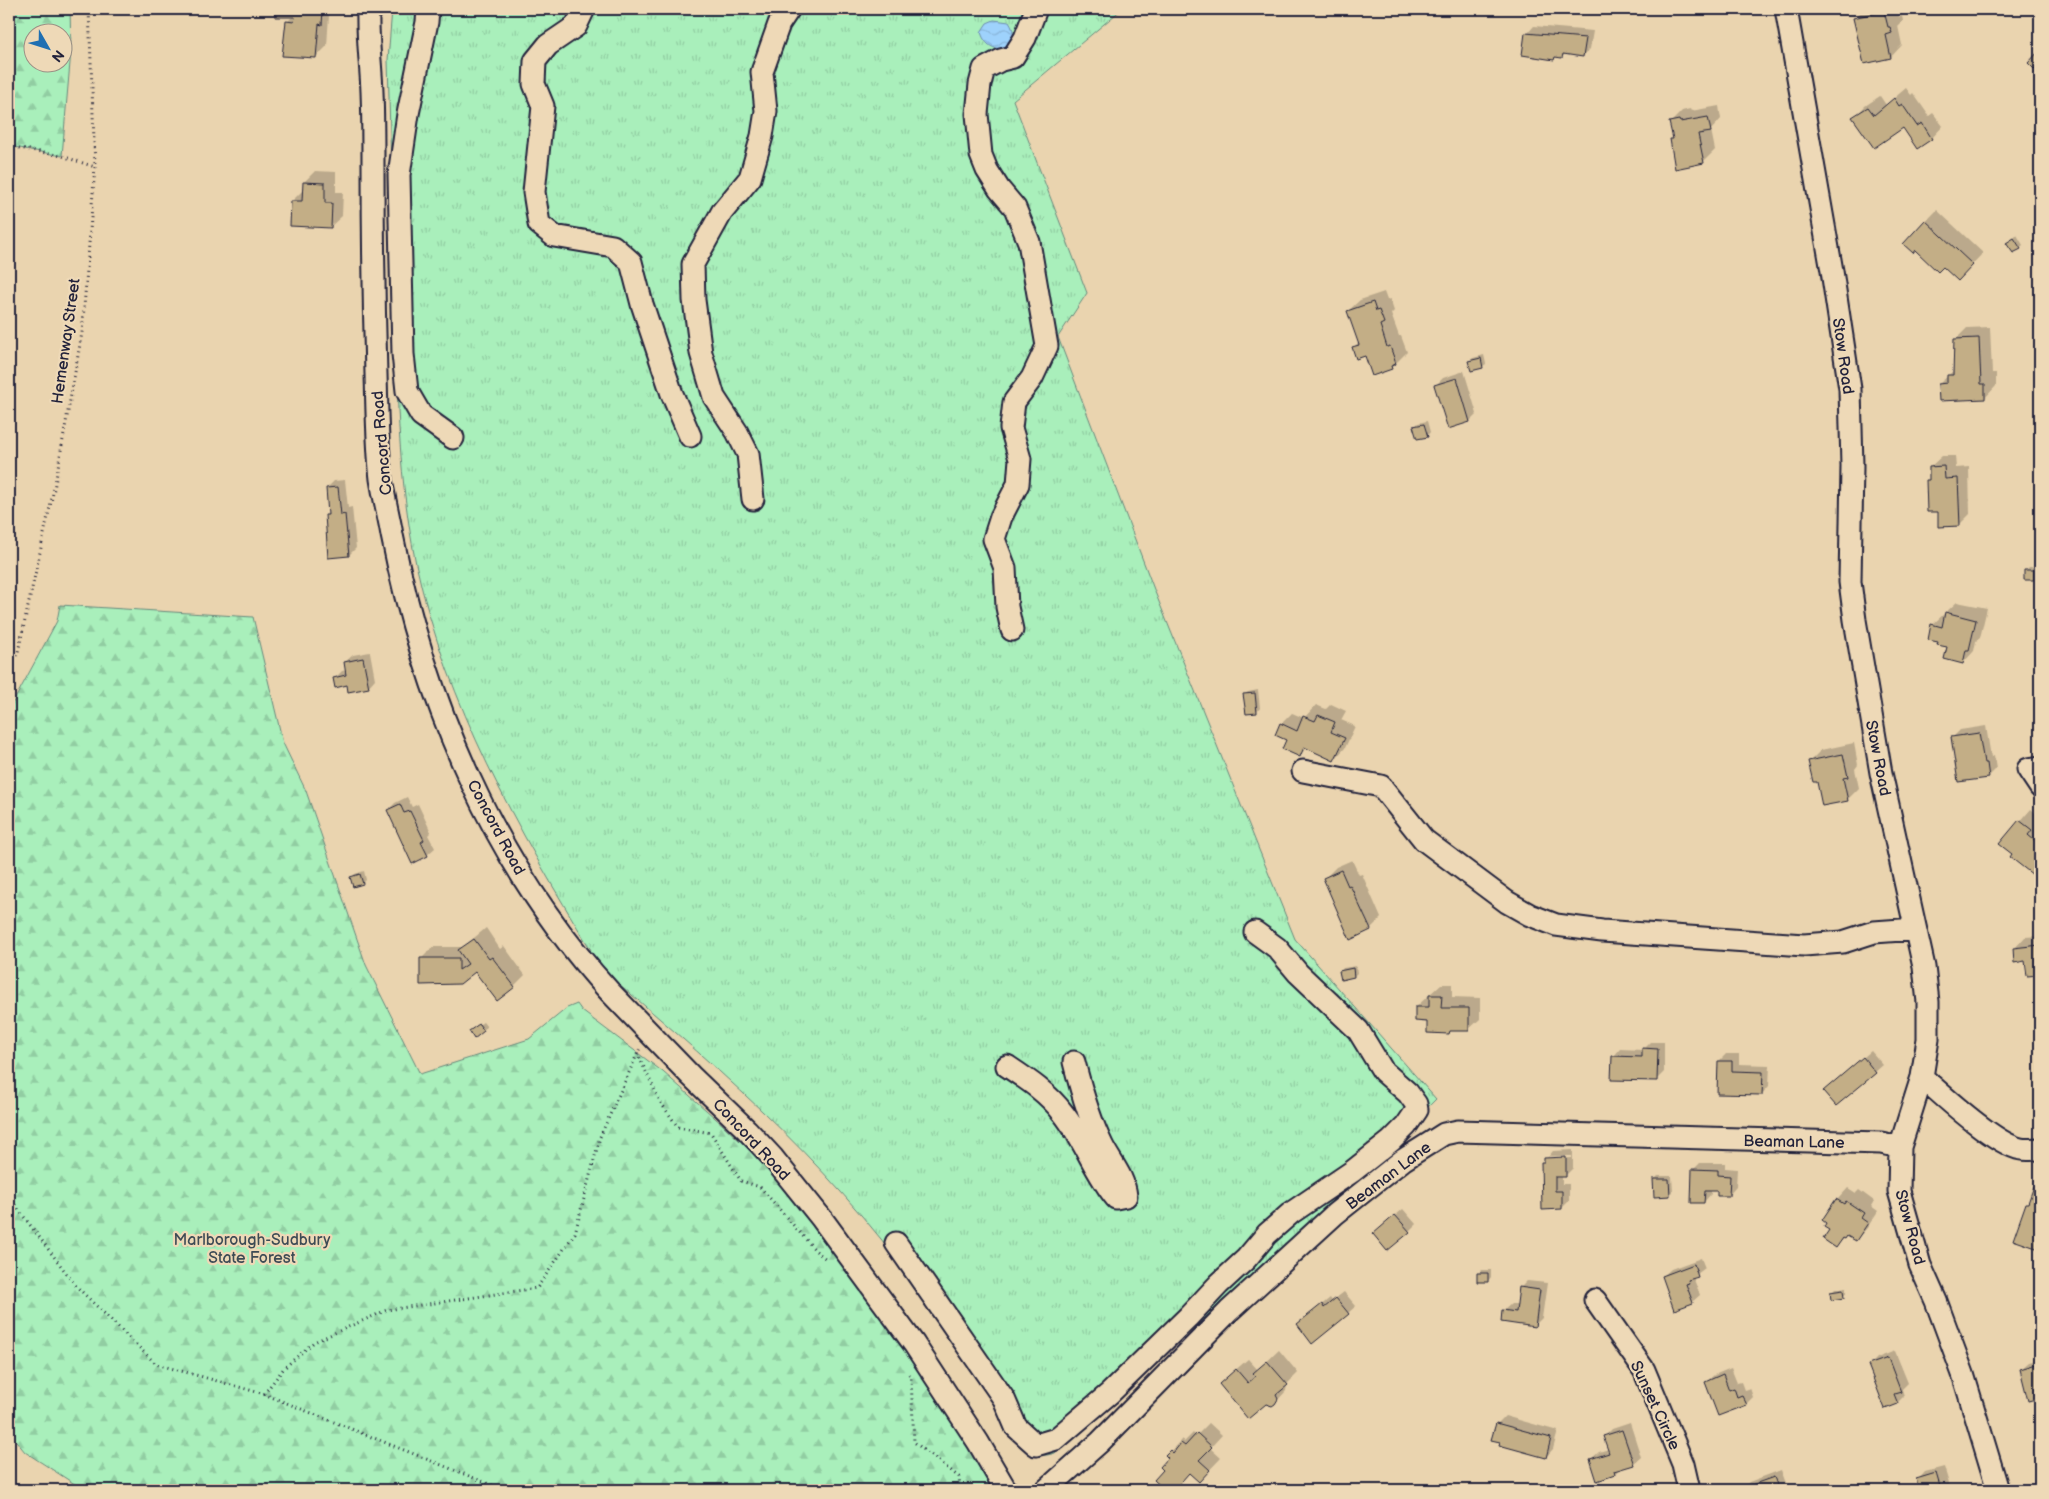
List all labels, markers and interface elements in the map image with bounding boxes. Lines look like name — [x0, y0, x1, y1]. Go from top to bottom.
north arrow — [22, 22, 72, 72]
text: N — [48, 46, 68, 65]
street label: Hemenway Street — [48, 277, 85, 405]
street label: Stow Road — [1828, 317, 1857, 396]
street label: Concord Road — [368, 390, 397, 496]
street label: Stow Road — [1861, 719, 1894, 798]
street label: Concord Road — [463, 777, 529, 878]
street label: Concord Road — [708, 1095, 794, 1185]
street label: Beaman Lane — [1743, 1132, 1845, 1153]
street label: Beaman Lane — [1343, 1138, 1436, 1214]
street label: Stow Road — [1890, 1188, 1929, 1267]
park label: Marlborough-Sudbury State Forest — [174, 1231, 331, 1268]
street label: Sunset Circle — [1626, 1358, 1684, 1454]

